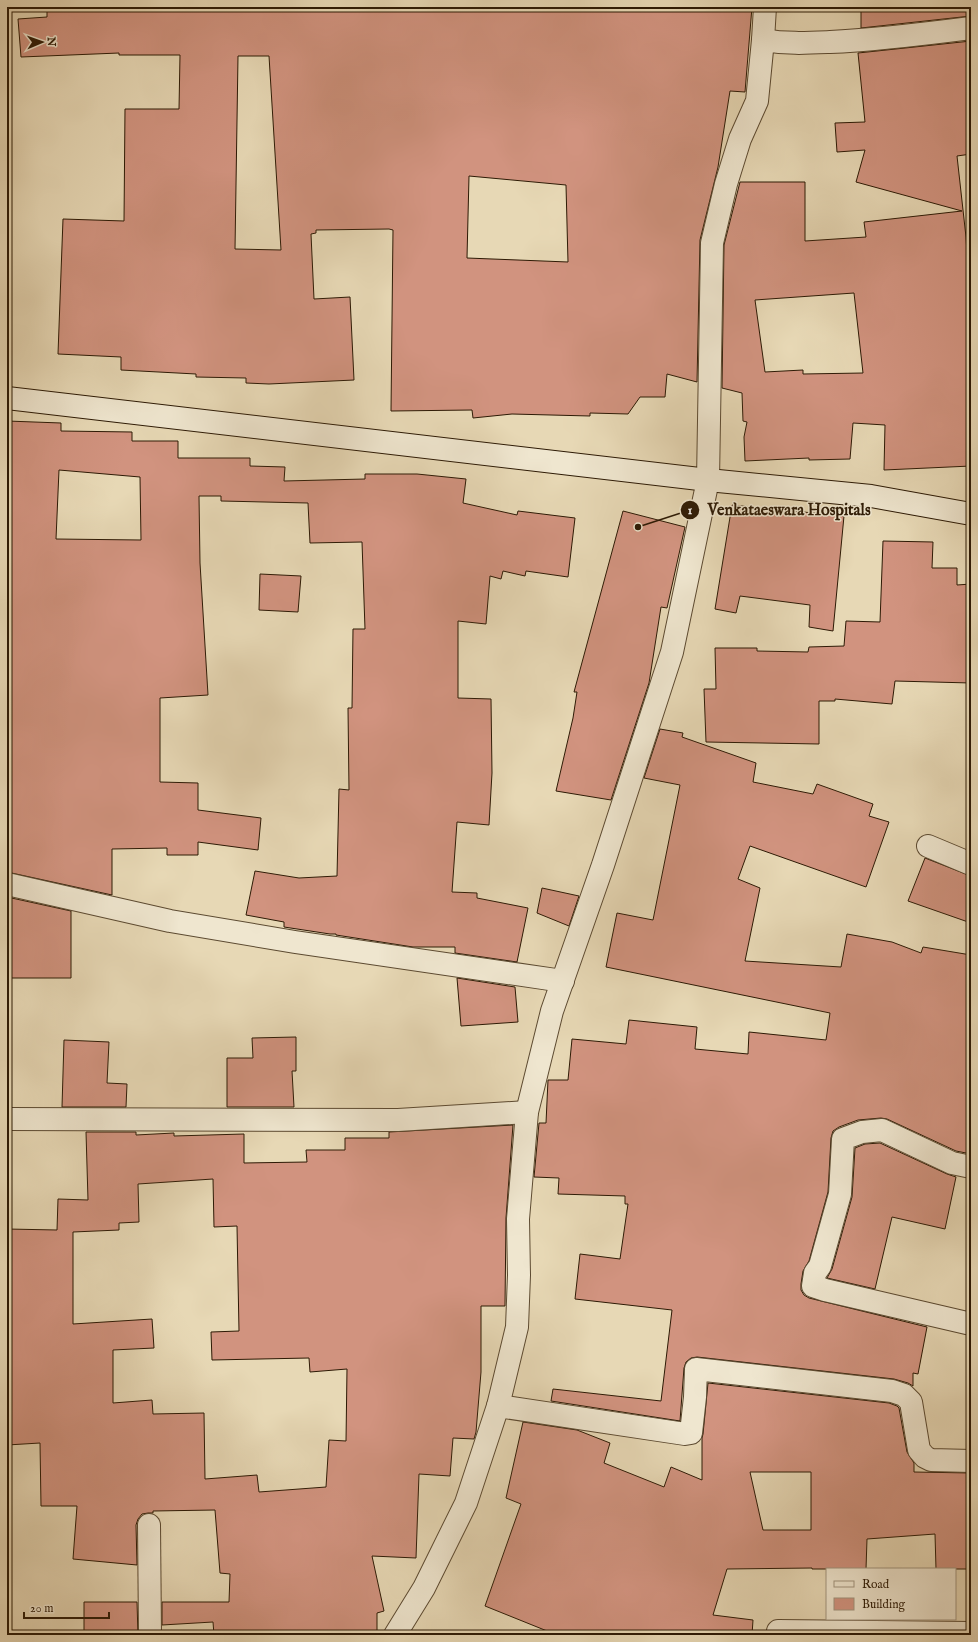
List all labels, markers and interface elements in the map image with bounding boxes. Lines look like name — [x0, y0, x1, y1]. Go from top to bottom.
north arrow — [22, 22, 62, 62]
text: N — [44, 36, 58, 47]
callout: Venkataeswara Hospitals — [680, 496, 879, 524]
text: Venkataeswara Hospitals — [706, 501, 871, 521]
text: 1 — [688, 503, 693, 518]
legend — [826, 1568, 956, 1620]
text: Road — [862, 1577, 890, 1592]
scale bar — [24, 1594, 109, 1620]
text: Building — [862, 1597, 906, 1612]
text: 20 m — [30, 1601, 53, 1616]

